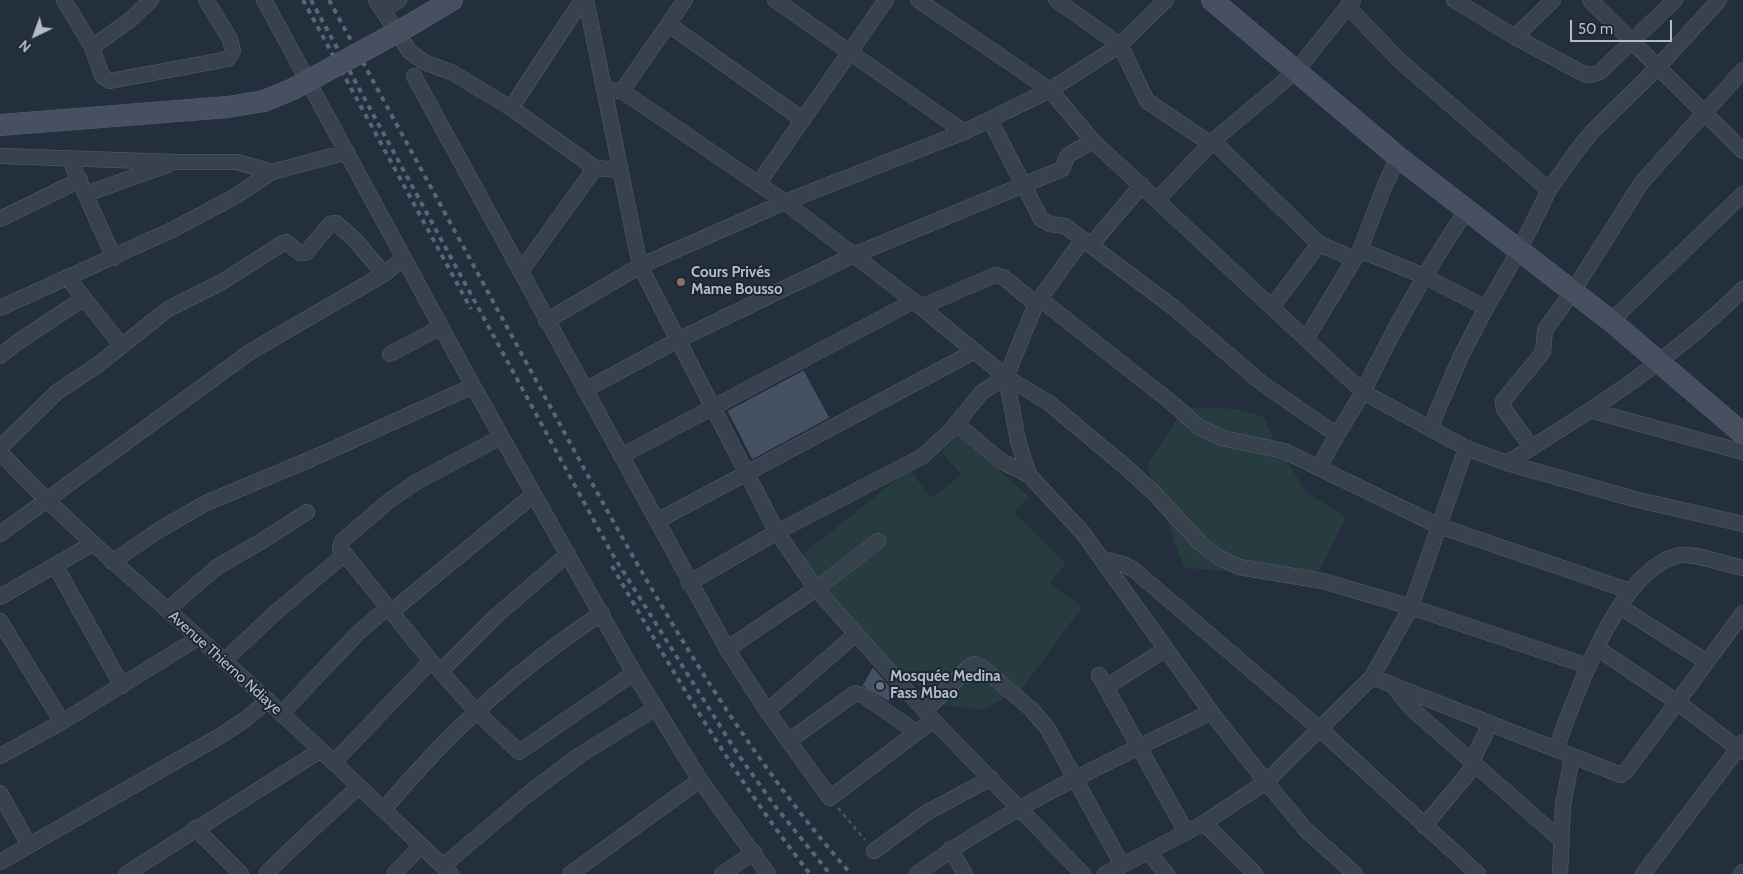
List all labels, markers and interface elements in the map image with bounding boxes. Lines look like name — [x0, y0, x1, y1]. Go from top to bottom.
north arrow — [10, 10, 60, 60]
scale bar — [1573, 10, 1676, 42]
text: 50 m — [1578, 20, 1613, 38]
text: N — [15, 36, 35, 56]
place label: Cours Privés Mame Bousso — [691, 264, 782, 299]
marker: Cours Privés Mame Bousso — [675, 276, 687, 288]
street label: Avenue Thierno Ndiaye — [165, 607, 285, 719]
place label: Mosquée Medina Fass Mbao — [890, 668, 1001, 703]
marker: Mosquée Medina Fass Mbao — [874, 680, 886, 692]

